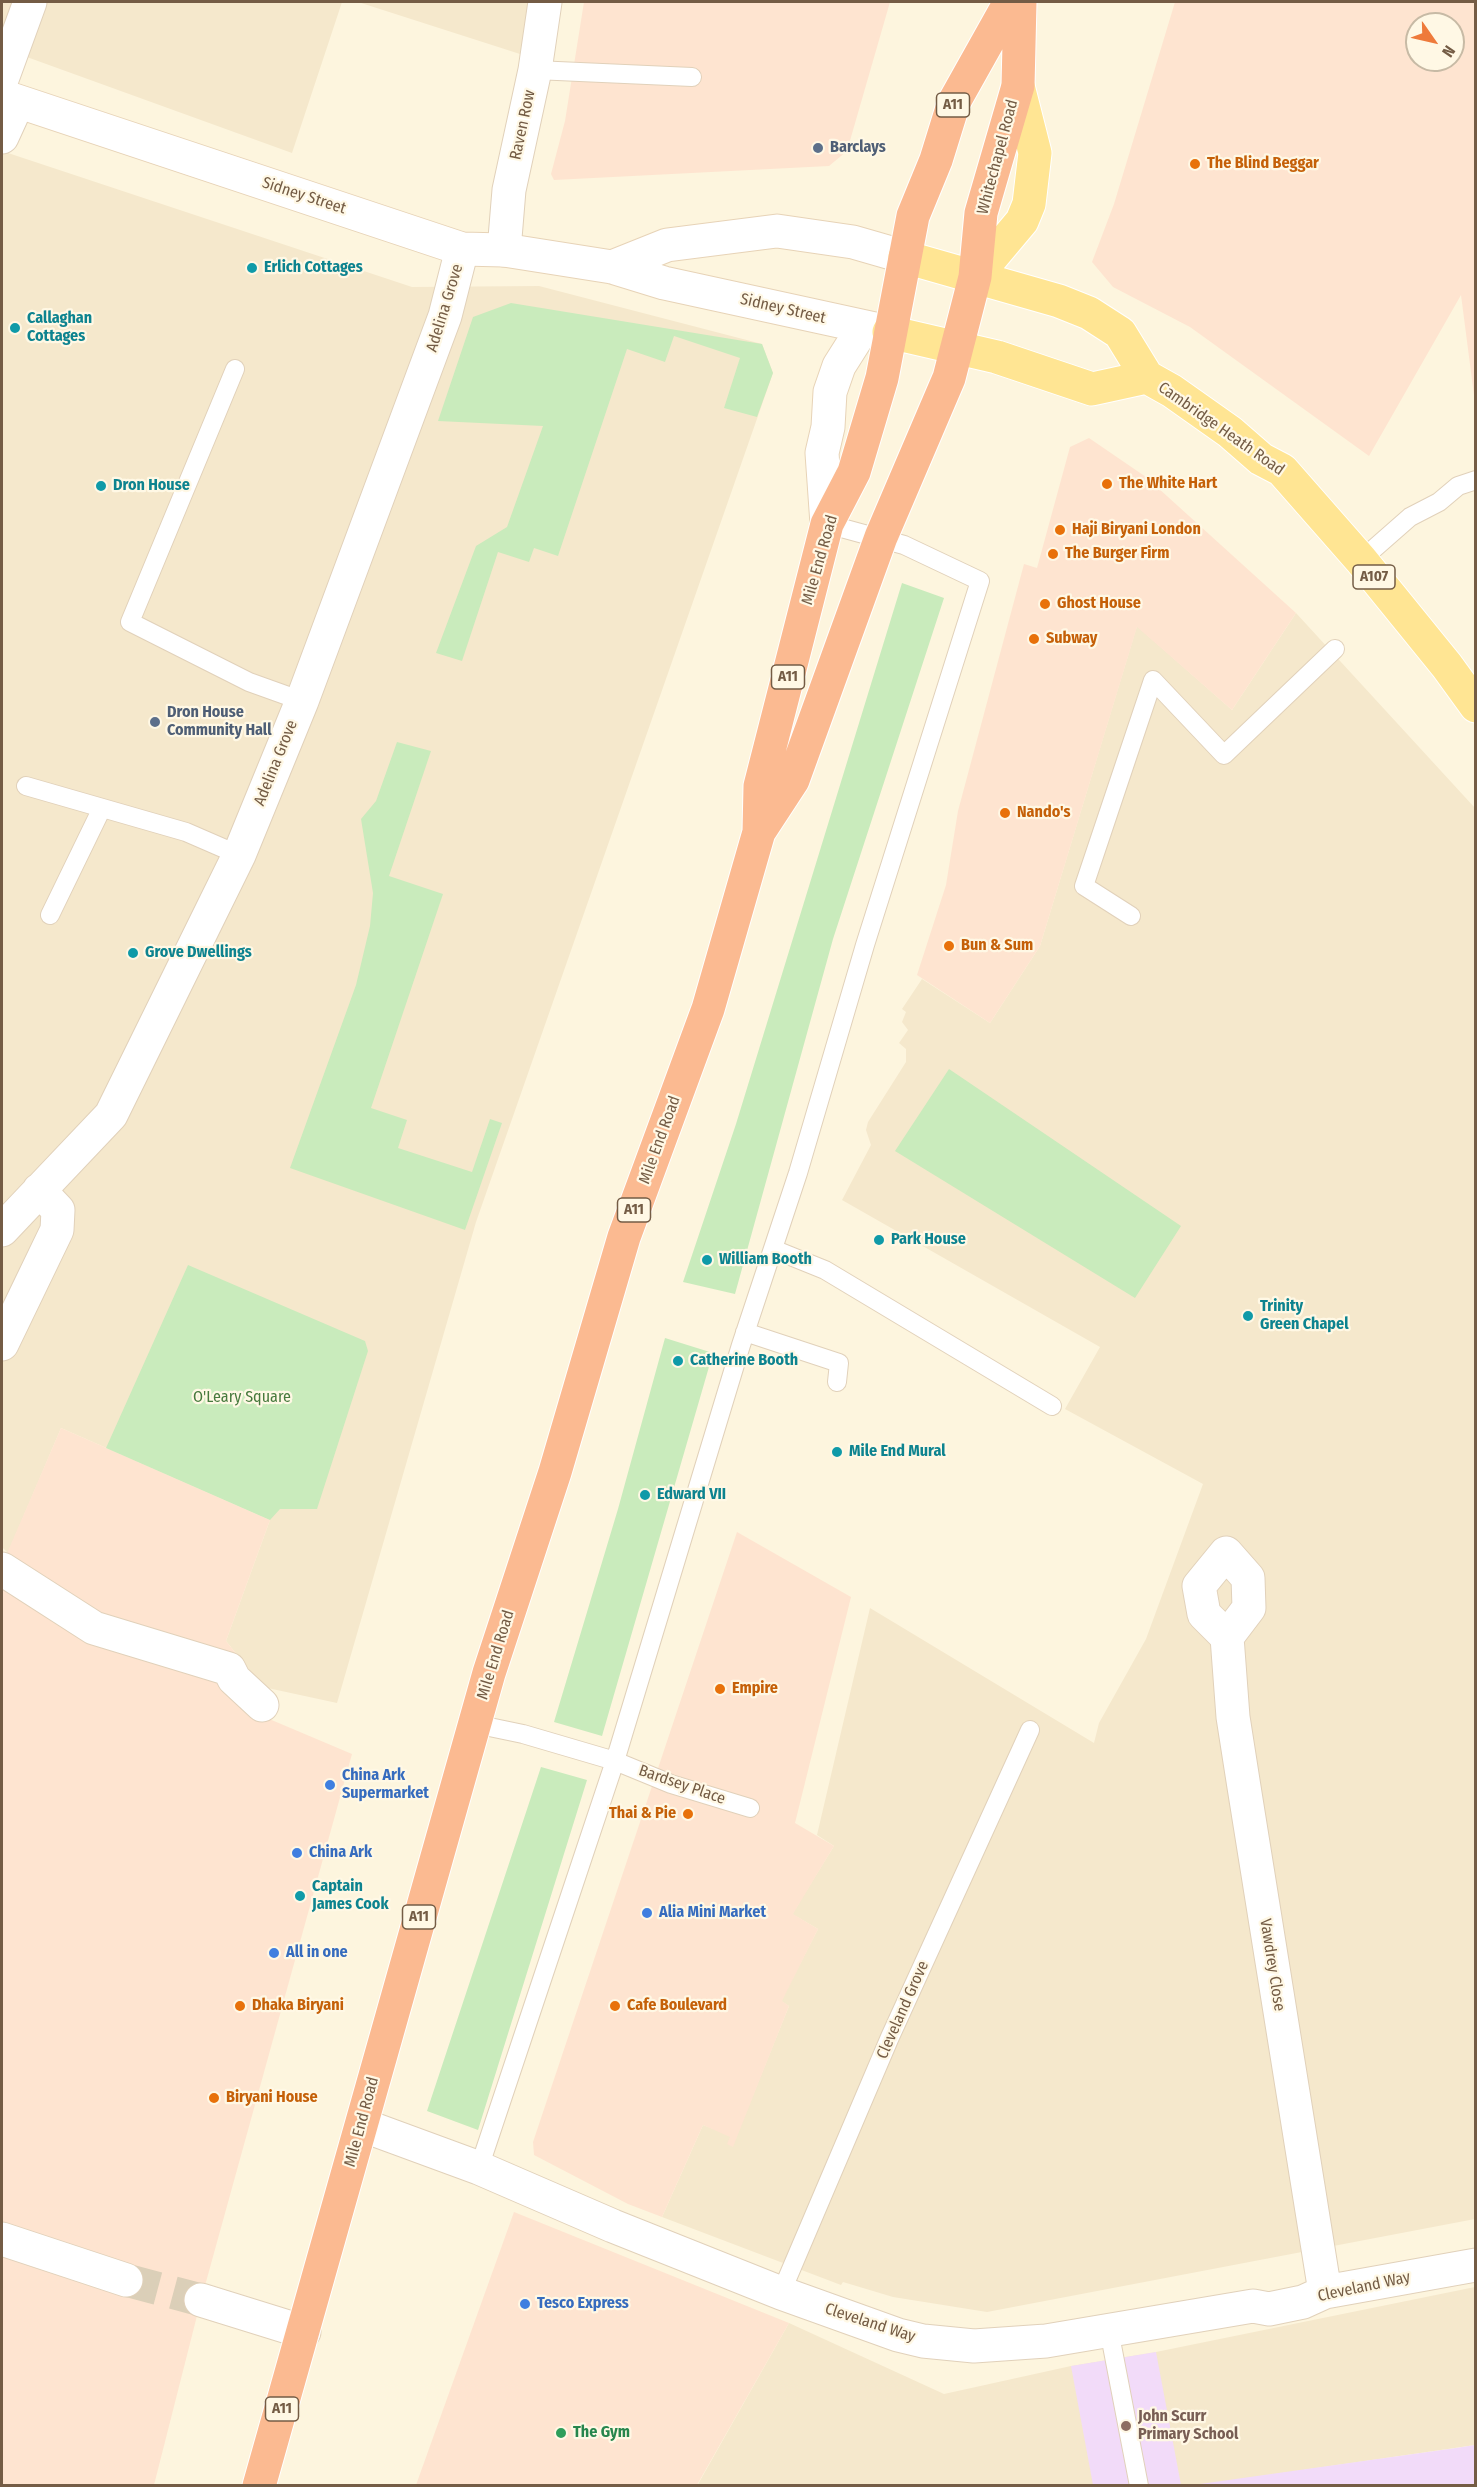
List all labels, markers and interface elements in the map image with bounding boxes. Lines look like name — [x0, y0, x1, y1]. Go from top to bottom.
north arrow — [1405, 12, 1465, 72]
text: N — [1438, 42, 1459, 61]
street label: Raven Row — [506, 88, 540, 162]
road number: A11 — [936, 93, 970, 117]
street label: Whitechapel Road — [973, 98, 1023, 216]
place label: Barclays — [830, 138, 886, 158]
marker: Barclays — [811, 141, 825, 155]
place label: The Blind Beggar — [1207, 154, 1319, 174]
marker: The Blind Beggar — [1188, 157, 1202, 171]
street label: Sidney Street — [260, 173, 348, 219]
place label: Erlich Cottages — [264, 258, 363, 278]
marker: Erlich Cottages — [245, 261, 259, 275]
street label: Adelina Grove — [423, 262, 467, 354]
street label: Sidney Street — [738, 290, 828, 328]
place label: Callaghan Cottages — [27, 309, 92, 347]
marker: Callaghan Cottages — [8, 321, 22, 335]
street label: Cambridge Heath Road — [1154, 378, 1288, 480]
place label: The White Hart — [1119, 474, 1217, 494]
place label: Dron House — [113, 476, 190, 496]
marker: The White Hart — [1100, 477, 1114, 491]
marker: Dron House — [94, 479, 108, 493]
street label: Mile End Road — [798, 513, 842, 607]
place label: Haji Biryani London — [1072, 520, 1201, 540]
marker: Haji Biryani London — [1053, 523, 1067, 537]
place label: The Burger Firm — [1065, 544, 1169, 564]
marker: The Burger Firm — [1046, 547, 1060, 561]
road number: A107 — [1353, 565, 1395, 589]
place label: Ghost House — [1057, 594, 1141, 614]
marker: Ghost House — [1038, 597, 1052, 611]
place label: Subway — [1046, 629, 1097, 649]
marker: Subway — [1027, 632, 1041, 646]
road number: A11 — [772, 665, 804, 689]
place label: Dron House Community Hall — [167, 703, 272, 741]
marker: Dron House Community Hall — [148, 715, 162, 729]
street label: Adelina Grove — [250, 717, 302, 809]
place label: Nando's — [1017, 803, 1070, 823]
marker: Nando's — [998, 806, 1012, 820]
place label: Bun & Sum — [961, 936, 1033, 956]
marker: Bun & Sum — [942, 939, 956, 953]
place label: Grove Dwellings — [145, 943, 252, 963]
marker: Grove Dwellings — [126, 946, 140, 960]
street label: Mile End Road — [635, 1093, 685, 1187]
road number: A11 — [618, 1198, 650, 1222]
place label: Park House — [891, 1230, 966, 1250]
marker: Park House — [872, 1233, 886, 1247]
place label: William Booth — [719, 1250, 812, 1270]
marker: William Booth — [700, 1253, 714, 1267]
place label: Trinity Green Chapel — [1260, 1297, 1349, 1335]
marker: Trinity Green Chapel — [1241, 1309, 1255, 1323]
place label: Catherine Booth — [690, 1351, 798, 1371]
marker: Catherine Booth — [671, 1354, 685, 1368]
park label: O'Leary Square — [193, 1388, 291, 1408]
place label: Mile End Mural — [849, 1442, 946, 1462]
marker: Mile End Mural — [830, 1445, 844, 1459]
place label: Edward VII — [657, 1485, 726, 1505]
marker: Edward VII — [638, 1488, 652, 1502]
street label: Mile End Road — [473, 1608, 519, 1702]
place label: Empire — [732, 1679, 778, 1699]
marker: Empire — [713, 1682, 727, 1696]
street label: Bardsey Place — [636, 1761, 728, 1809]
place label: China Ark Supermarket — [342, 1766, 429, 1804]
marker: China Ark Supermarket — [323, 1778, 337, 1792]
place label: Thai & Pie — [609, 1804, 676, 1824]
marker: Thai & Pie — [681, 1807, 695, 1821]
place label: China Ark — [309, 1843, 372, 1863]
marker: China Ark — [290, 1846, 304, 1860]
place label: Captain James Cook — [312, 1877, 389, 1915]
marker: Captain James Cook — [293, 1889, 307, 1903]
place label: Alia Mini Market — [659, 1903, 766, 1923]
road number: A11 — [402, 1905, 436, 1929]
marker: Alia Mini Market — [640, 1906, 654, 1920]
street label: Vawdrey Close — [1255, 1917, 1289, 2013]
place label: All in one — [286, 1943, 348, 1963]
marker: All in one — [267, 1946, 281, 1960]
street label: Cleveland Grove — [873, 1958, 933, 2062]
place label: Dhaka Biryani — [252, 1996, 344, 2016]
place label: Cafe Boulevard — [627, 1996, 727, 2016]
marker: Dhaka Biryani — [233, 1999, 247, 2013]
marker: Cafe Boulevard — [608, 1999, 622, 2013]
street label: Mile End Road — [341, 2075, 383, 2169]
place label: Biryani House — [226, 2088, 318, 2108]
marker: Biryani House — [207, 2091, 221, 2105]
street label: Cleveland Way — [1316, 2268, 1412, 2306]
place label: Tesco Express — [537, 2294, 629, 2314]
marker: Tesco Express — [518, 2297, 532, 2311]
street label: Cleveland Way — [822, 2299, 918, 2347]
road number: A11 — [266, 2397, 298, 2421]
place label: John Scurr Primary School — [1138, 2407, 1238, 2445]
marker: John Scurr Primary School — [1119, 2419, 1133, 2433]
place label: The Gym — [573, 2423, 630, 2443]
marker: The Gym — [554, 2426, 568, 2440]

